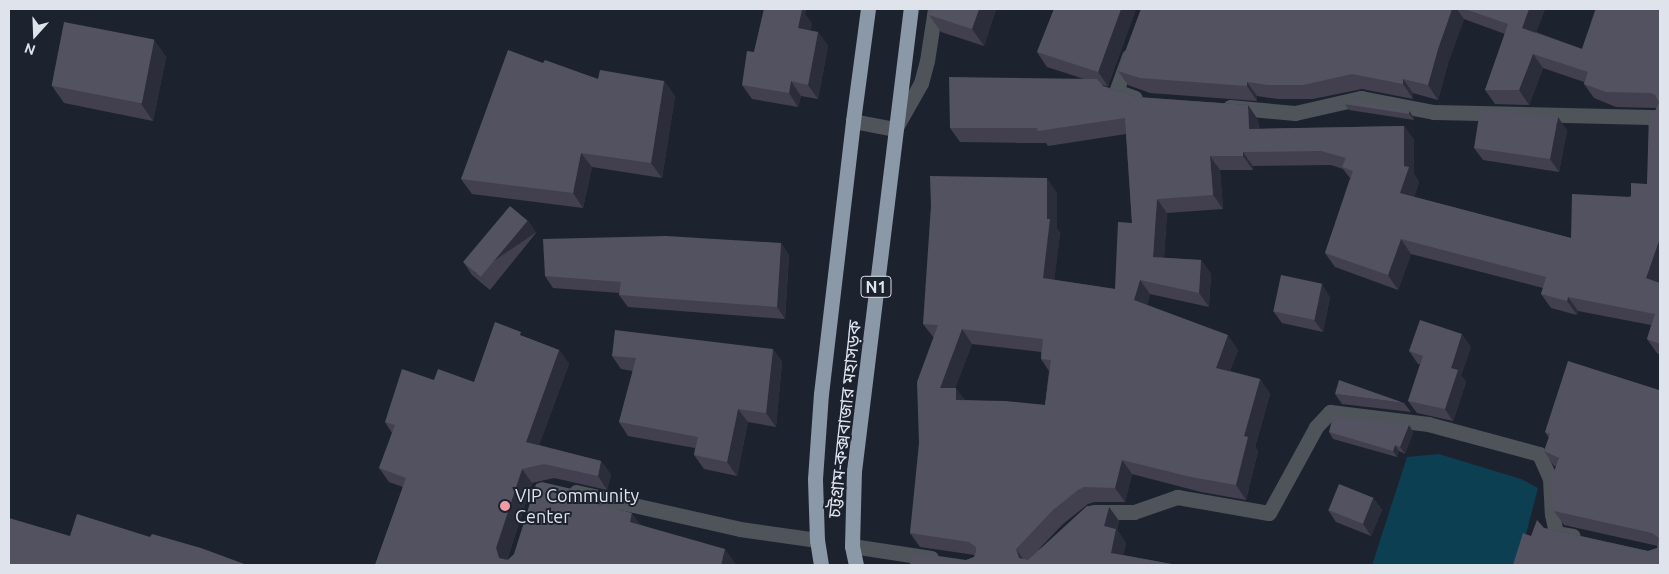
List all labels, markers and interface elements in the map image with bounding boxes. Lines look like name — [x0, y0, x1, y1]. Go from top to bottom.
north arrow — [10, 10, 60, 60]
text: N — [22, 40, 38, 58]
road number: N1 — [860, 274, 892, 300]
street label: চট্টগ্রাম-কক্সবাজার মহাসড়ক — [823, 319, 865, 519]
place label: VIP Community Center — [515, 485, 639, 528]
marker: VIP Community Center — [499, 500, 511, 512]

